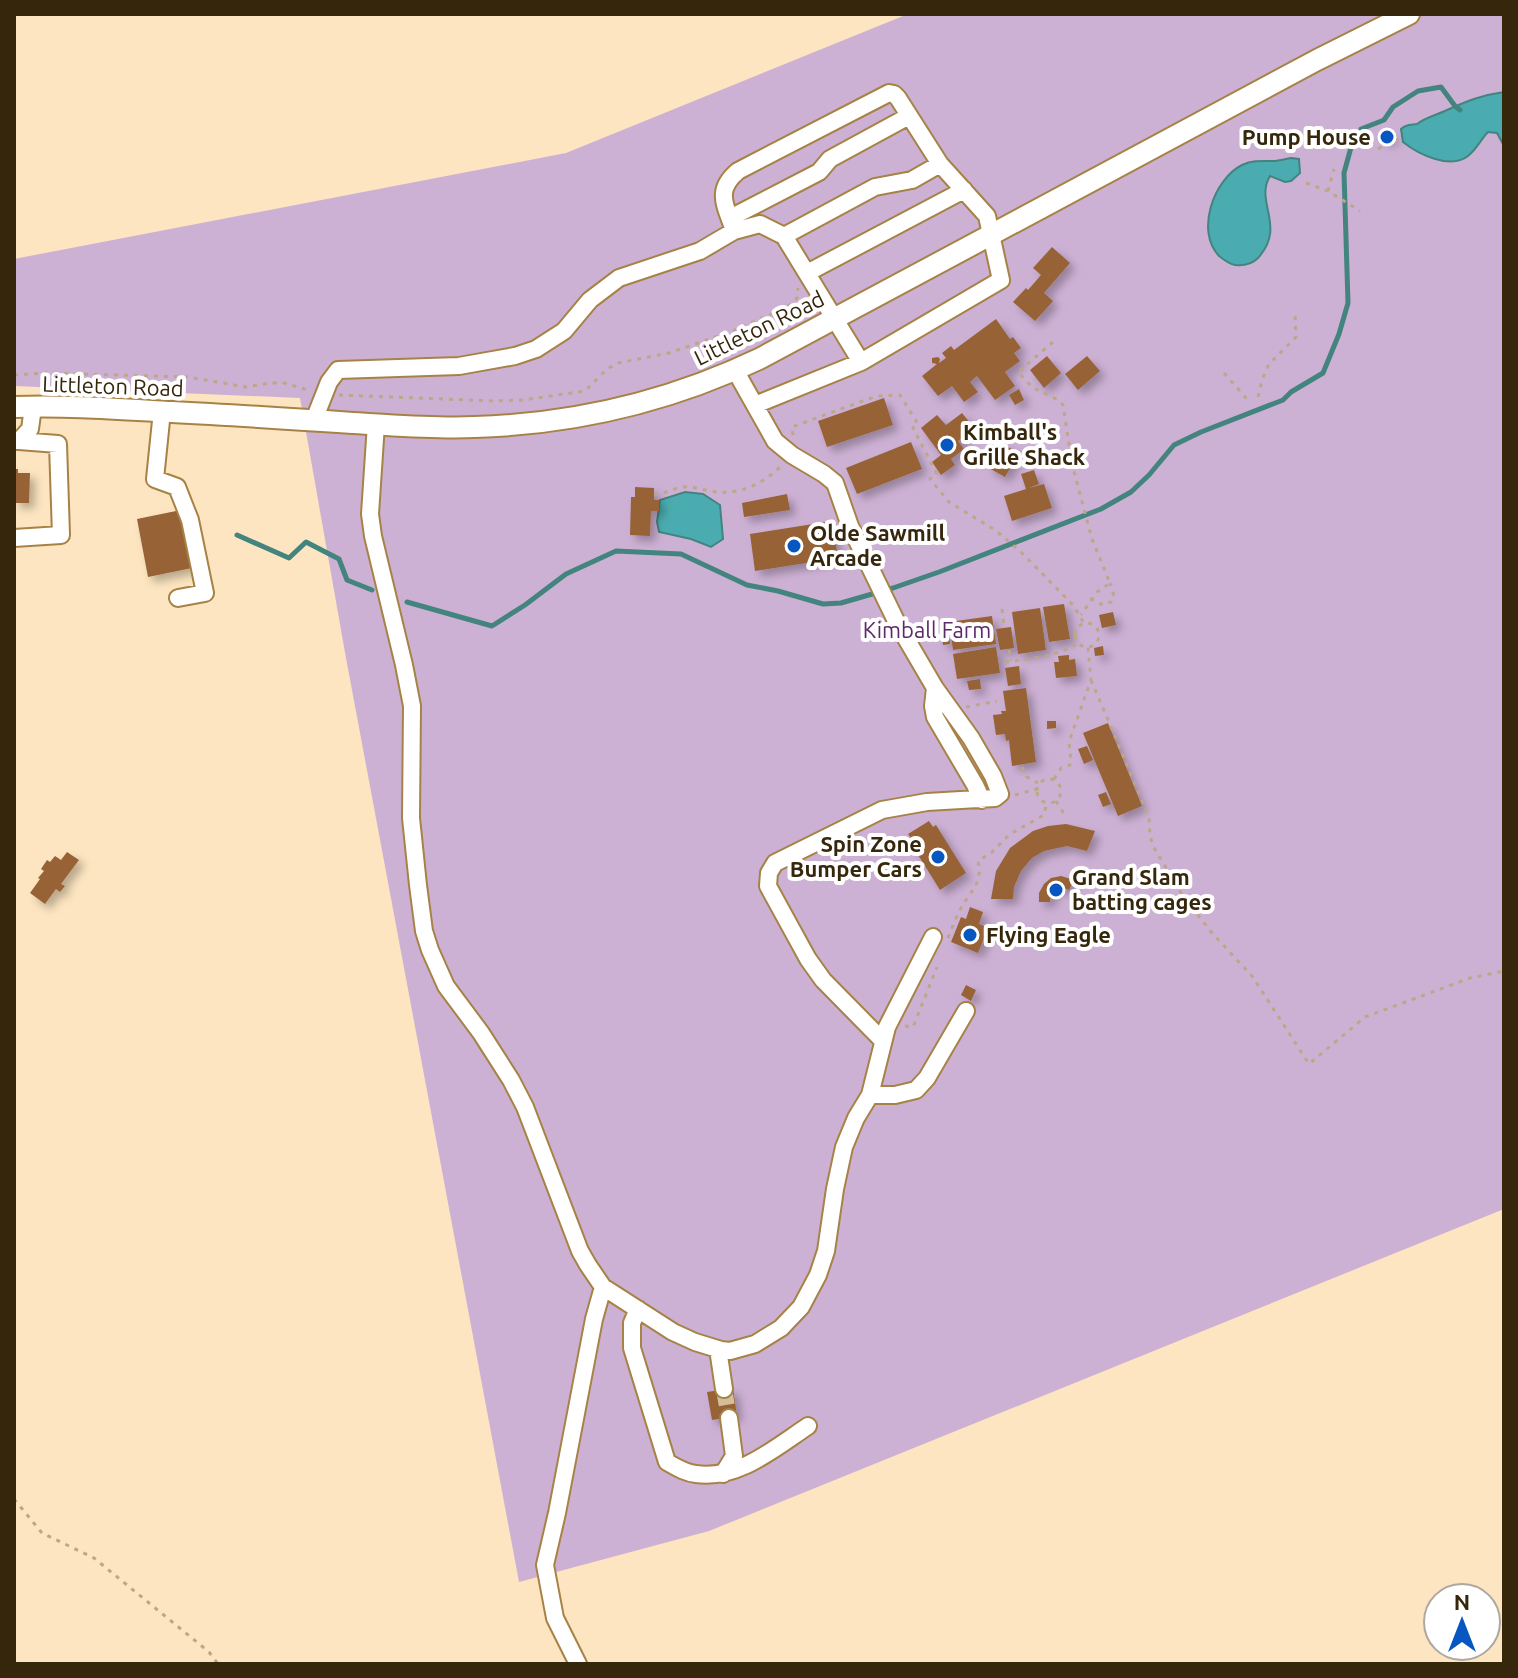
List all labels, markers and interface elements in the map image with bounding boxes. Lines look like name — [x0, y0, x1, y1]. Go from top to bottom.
place label: Pump House — [1242, 124, 1371, 149]
marker: Pump House — [1378, 128, 1396, 146]
street label: Littleton Road — [690, 285, 828, 370]
street label: Littleton Road — [42, 371, 184, 400]
place label: Kimball's Grille Shack — [963, 419, 1086, 469]
marker: Kimball's Grille Shack — [938, 436, 956, 454]
place label: Olde Sawmill Arcade — [810, 520, 945, 570]
marker: Olde Sawmill Arcade — [785, 537, 803, 555]
park label: Kimball Farm — [863, 617, 991, 642]
place label: Spin Zone Bumper Cars — [790, 831, 922, 881]
marker: Spin Zone Bumper Cars — [929, 848, 947, 866]
place label: Grand Slam batting cages — [1072, 864, 1212, 914]
marker: Grand Slam batting cages — [1047, 881, 1065, 899]
place label: Flying Eagle — [986, 922, 1111, 947]
marker: Flying Eagle — [961, 926, 979, 944]
north arrow — [1422, 1582, 1502, 1662]
text: N — [1454, 1589, 1470, 1614]

